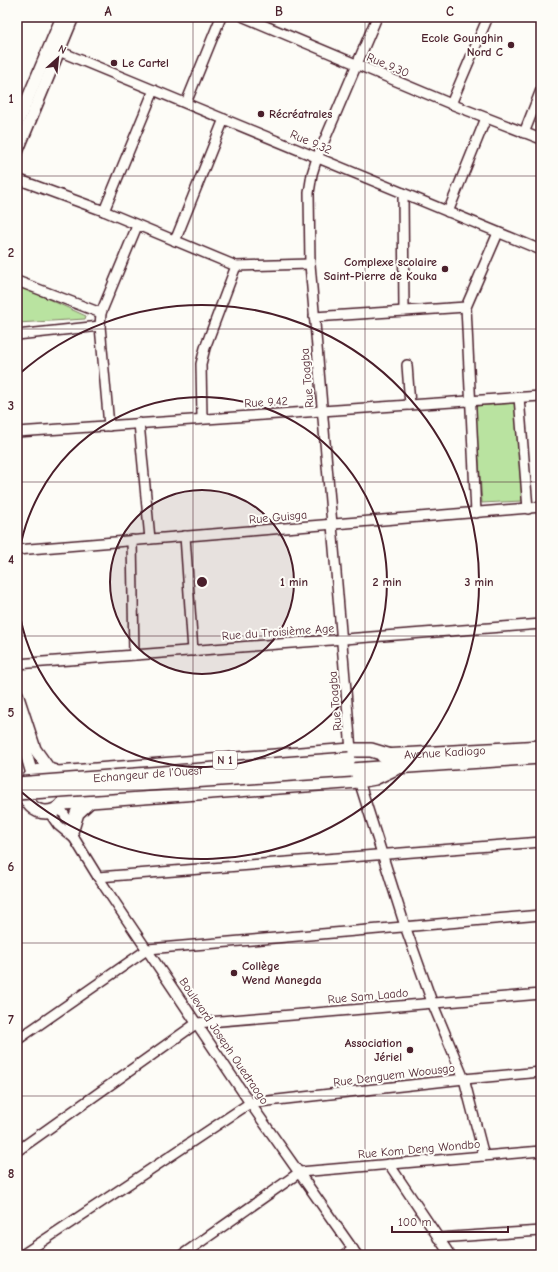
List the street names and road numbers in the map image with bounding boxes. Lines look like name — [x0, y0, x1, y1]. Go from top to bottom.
street label: Rue 9.30 — [365, 50, 411, 80]
street label: Rue 9.32 — [288, 127, 334, 157]
street label: Rue Toagba — [297, 348, 317, 408]
street label: Rue 9.42 — [244, 394, 288, 410]
street label: Rue Guisga — [248, 507, 308, 527]
street label: Rue du Troisième Age — [221, 621, 335, 643]
street label: Rue Toagba — [325, 671, 345, 731]
street label: Avenue Kadiogo — [404, 743, 486, 762]
road number: N 1 — [213, 751, 237, 769]
street label: Echangeur de l'Ouest — [93, 763, 203, 785]
street label: Boulevard Joseph Ouedraogo — [176, 975, 272, 1107]
street label: Rue Sam Laado — [327, 985, 409, 1007]
street label: Rue Denguem Woousgo — [332, 1061, 456, 1089]
street label: Rue Kom Deng Wondbo — [357, 1137, 481, 1161]

